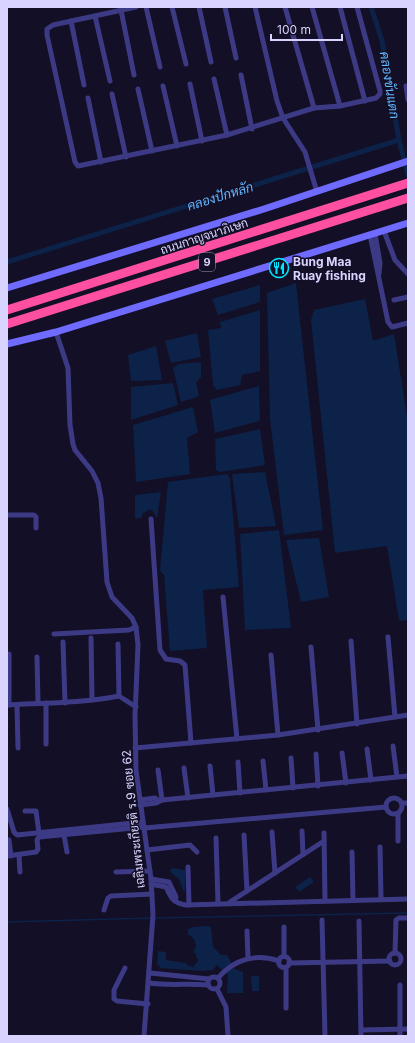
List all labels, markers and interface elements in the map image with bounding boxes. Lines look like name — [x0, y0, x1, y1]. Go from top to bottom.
scale bar — [271, 16, 342, 42]
text: 100 m — [277, 22, 311, 37]
water label: คลองขันแตก — [377, 50, 403, 120]
water label: คลองปักหลัก — [185, 178, 255, 214]
street label: ถนนกาญจนาภิเษก — [158, 215, 250, 257]
road number: 9 — [199, 253, 215, 271]
place label: Bung Maa Ruay fishing — [293, 254, 366, 283]
restaurant icon: Bung Maa Ruay fishing — [268, 257, 290, 279]
street label: เฉลิมพระเกียรติ ร.9 ซอย 62 — [118, 749, 148, 889]

